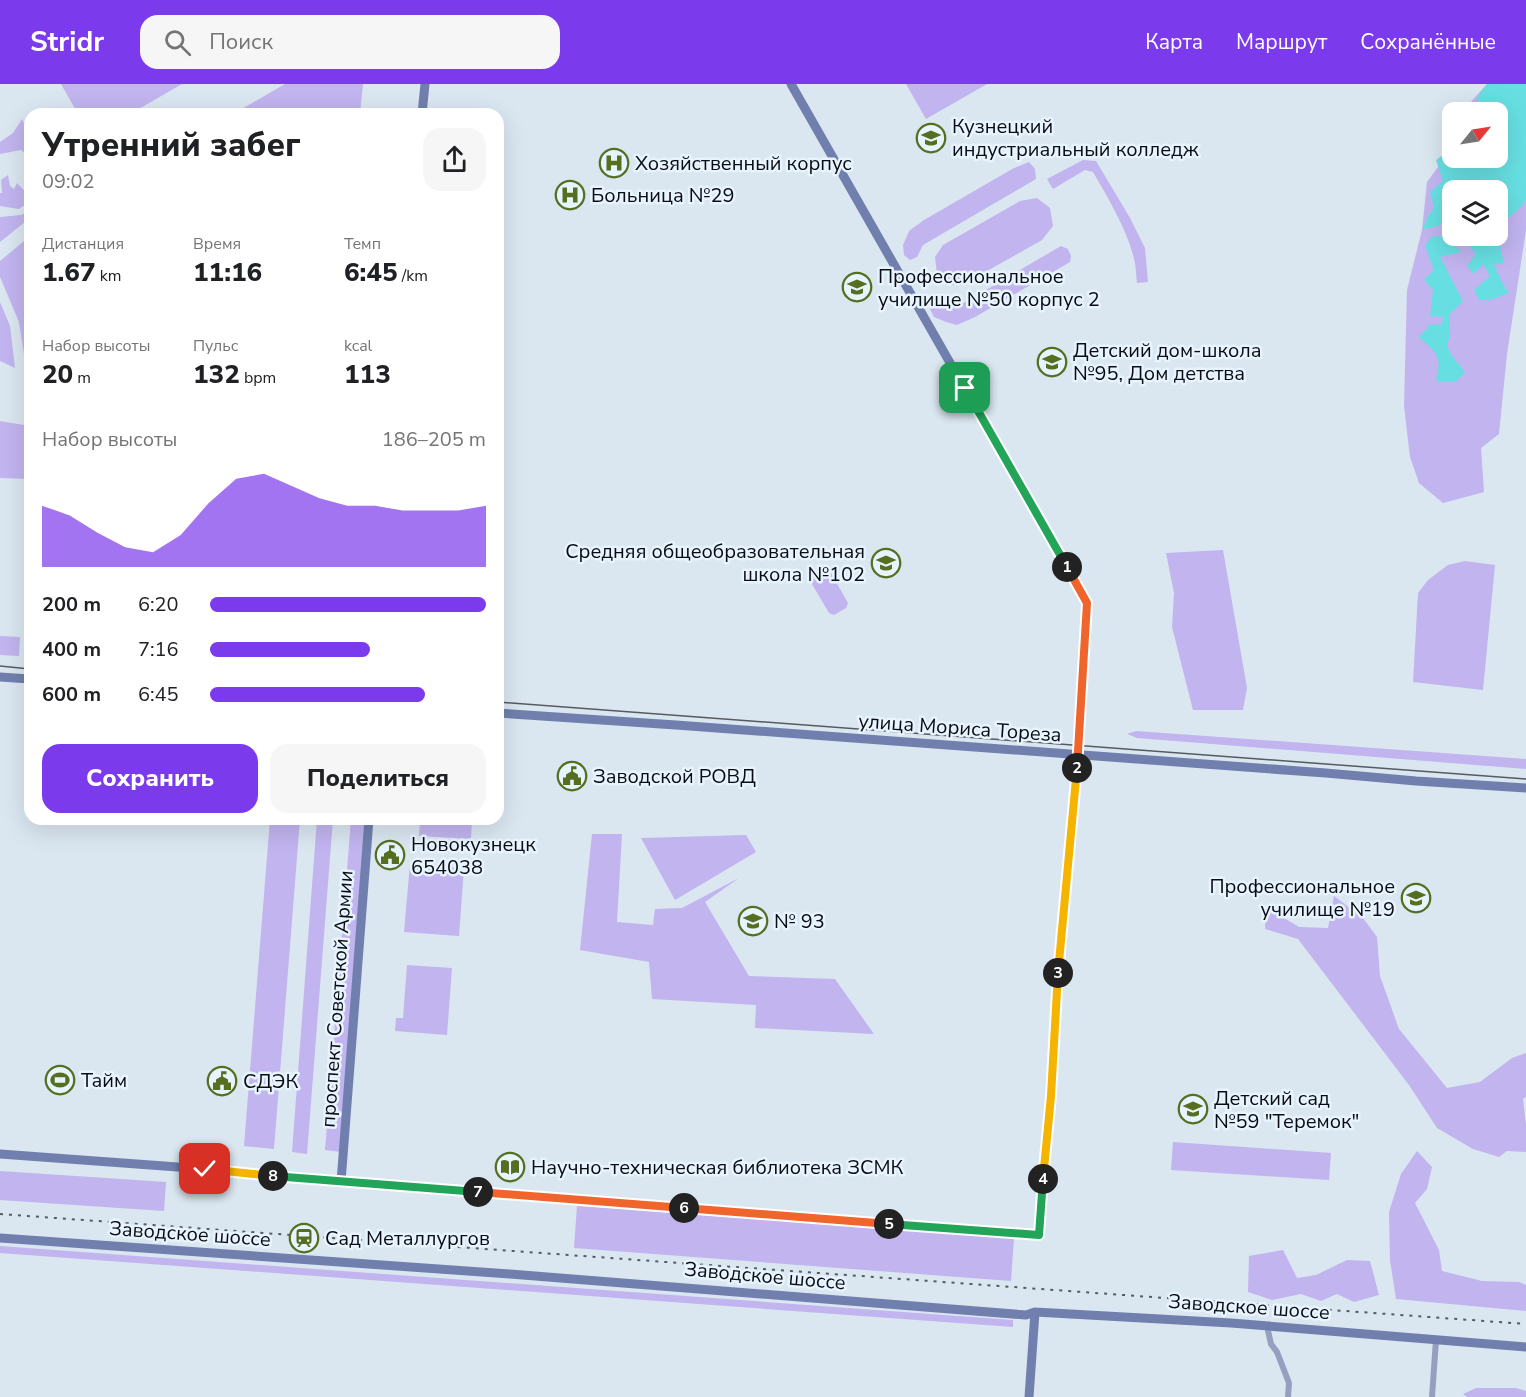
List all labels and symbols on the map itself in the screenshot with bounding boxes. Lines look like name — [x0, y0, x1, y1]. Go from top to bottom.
north arrow — [1442, 102, 1508, 168]
place label: Кузнецкий индустриальный колледж — [952, 113, 1199, 163]
school or university icon: Кузнецкий индустриальный колледж — [915, 122, 947, 154]
hospital icon: Хозяйственный корпус — [598, 147, 630, 179]
place label: Хозяйственный корпус — [635, 150, 852, 177]
hospital icon: Больница №29 — [554, 179, 586, 211]
place label: Больница №29 — [591, 182, 734, 209]
place label: Профессиональное училище №50 корпус 2 — [878, 263, 1100, 313]
school or university icon: Профессиональное училище №50 корпус 2 — [841, 271, 873, 303]
place label: Детский дом-школа №95, Дом детства — [1073, 337, 1261, 387]
school or university icon: Детский дом-школа №95, Дом детства — [1036, 346, 1068, 378]
pin — [939, 362, 990, 413]
place label: Средняя общеобразовательная школа №102 — [565, 538, 865, 588]
school or university icon: Средняя общеобразовательная школа №102 — [870, 547, 902, 579]
pin: 1 — [1052, 552, 1082, 582]
street label: улица Мориса Тореза — [858, 707, 1062, 749]
pin: 2 — [1062, 753, 1092, 783]
public building icon: Заводской РОВД — [556, 760, 588, 792]
place label: Заводской РОВД — [593, 763, 756, 790]
place label: Новокузнецк 654038 — [411, 831, 536, 881]
public building icon: Новокузнецк 654038 — [374, 839, 406, 871]
street label: проспект Советской Армии — [315, 870, 359, 1128]
place label: Профессиональное училище №19 — [1209, 873, 1395, 923]
school or university icon: Профессиональное училище №19 — [1400, 882, 1432, 914]
school or university icon: № 93 — [737, 905, 769, 937]
place label: № 93 — [774, 908, 825, 935]
pin: 3 — [1043, 958, 1073, 988]
sports icon: Тайм — [44, 1064, 76, 1096]
public building icon: СДЭК — [206, 1065, 238, 1097]
place label: Тайм — [81, 1067, 127, 1094]
place label: СДЭК — [243, 1068, 298, 1095]
place label: Детский сад №59 "Теремок" — [1214, 1085, 1359, 1135]
school or university icon: Детский сад №59 "Теремок" — [1177, 1093, 1209, 1125]
pin — [179, 1143, 230, 1194]
library icon: Научно-техническая библиотека ЗСМК — [494, 1151, 526, 1183]
place label: Научно-техническая библиотека ЗСМК — [531, 1154, 904, 1181]
pin: 8 — [258, 1161, 288, 1191]
pin: 4 — [1028, 1164, 1058, 1194]
pin: 7 — [463, 1177, 493, 1207]
pin: 6 — [669, 1193, 699, 1223]
pin: 5 — [874, 1209, 904, 1239]
street label: Заводское шоссе — [108, 1215, 272, 1253]
station icon: Сад Металлургов — [288, 1222, 320, 1254]
place label: Сад Металлургов — [325, 1225, 490, 1252]
street label: Заводское шоссе — [683, 1255, 847, 1297]
street label: Заводское шоссе — [1167, 1288, 1331, 1326]

